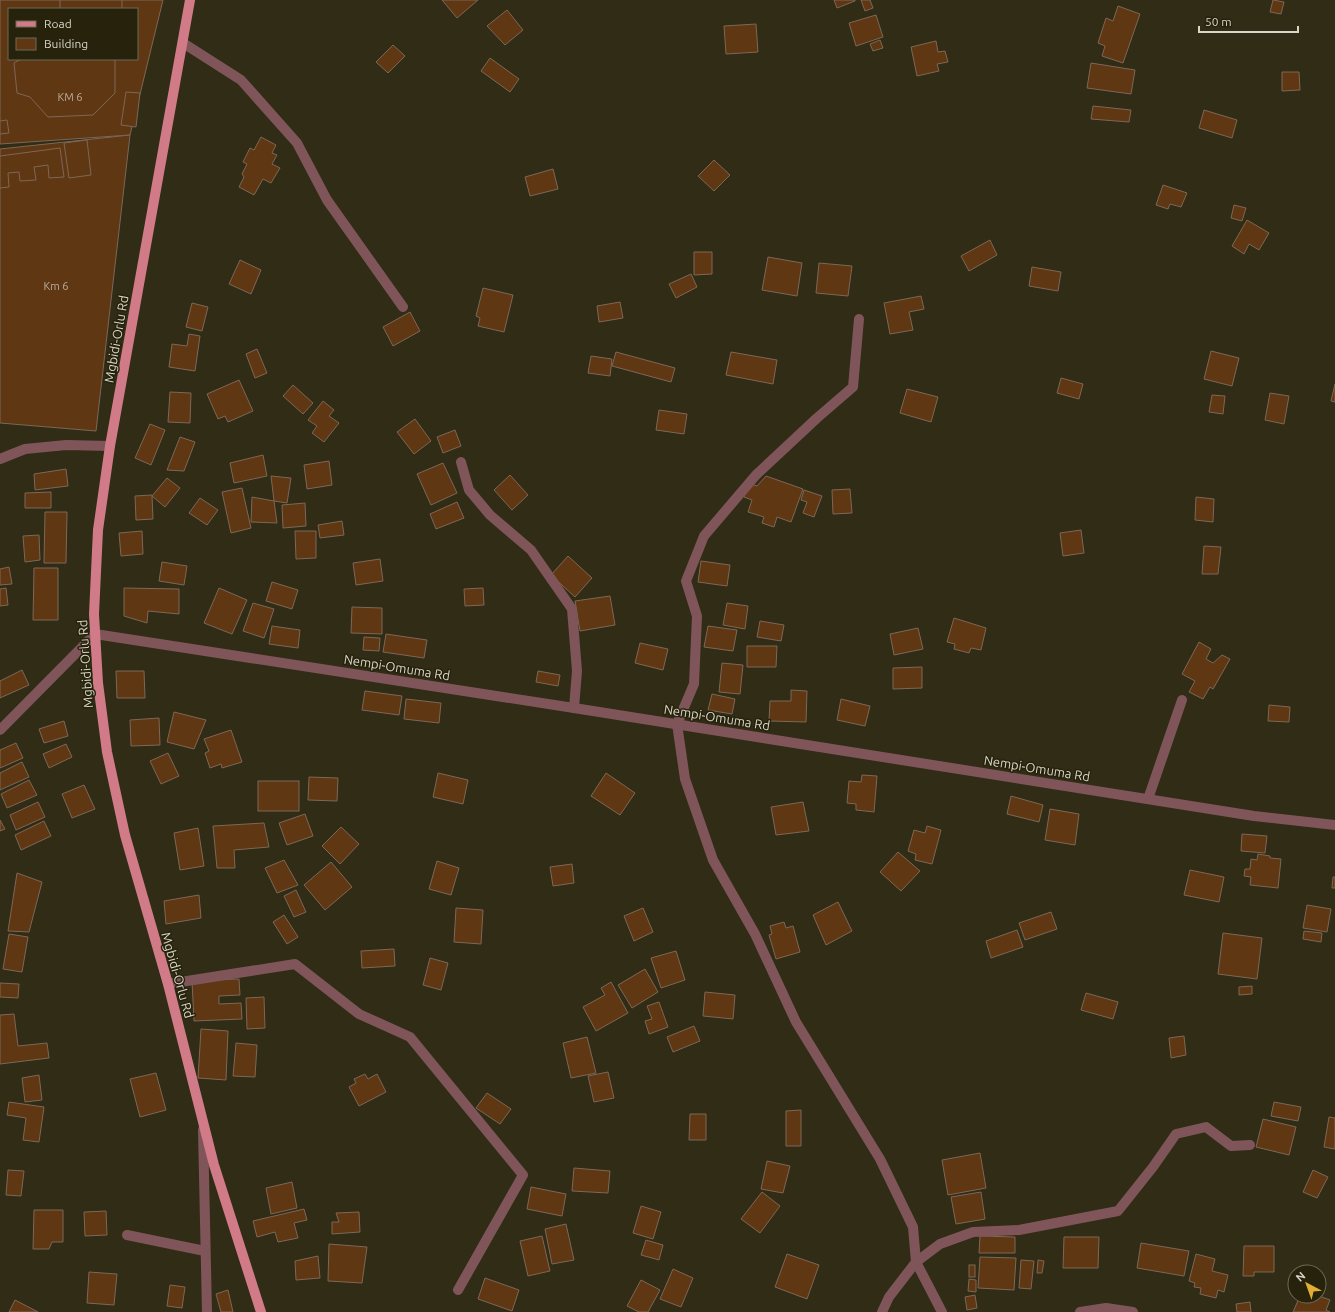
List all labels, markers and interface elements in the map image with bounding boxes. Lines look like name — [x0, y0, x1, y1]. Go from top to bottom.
legend — [8, 8, 138, 60]
scale bar — [1199, 8, 1298, 34]
text: 50 m — [1205, 15, 1232, 28]
text: Road — [44, 17, 72, 30]
text: Building — [44, 37, 88, 50]
house number: KM 6 — [58, 91, 82, 103]
house number: Km 6 — [44, 280, 68, 292]
street label: Mgbidi-Orlu Rd — [101, 294, 131, 384]
street label: Mgbidi-Orlu Rd — [75, 619, 95, 709]
street label: Nempi-Omuma Rd — [343, 652, 451, 682]
street label: Nempi-Omuma Rd — [663, 702, 771, 732]
street label: Nempi-Omuma Rd — [983, 753, 1091, 783]
street label: Mgbidi-Orlu Rd — [159, 930, 197, 1020]
north arrow — [1287, 1264, 1327, 1304]
text: N — [1293, 1269, 1307, 1284]

